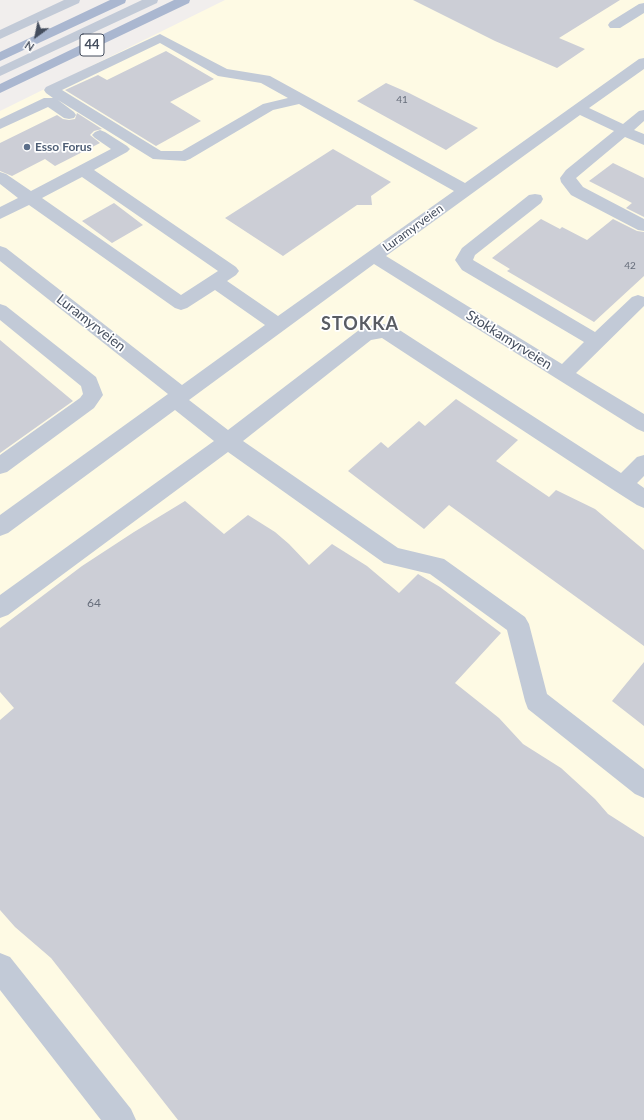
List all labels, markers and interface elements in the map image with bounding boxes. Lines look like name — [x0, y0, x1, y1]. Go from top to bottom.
north arrow — [16, 16, 56, 56]
road number: 44 — [80, 34, 104, 56]
text: N — [22, 39, 36, 54]
house number: 41 — [396, 94, 408, 106]
place label: Esso Forus — [35, 140, 92, 154]
marker: Esso Forus — [22, 142, 32, 152]
street label: Luramyrveien — [380, 201, 446, 255]
house number: 42 — [624, 260, 636, 272]
street label: Luramyrveien — [53, 291, 129, 355]
street label: Stokkamyrveien — [463, 307, 555, 373]
district label: STOKKA — [321, 313, 399, 335]
house number: 64 — [87, 596, 101, 610]

